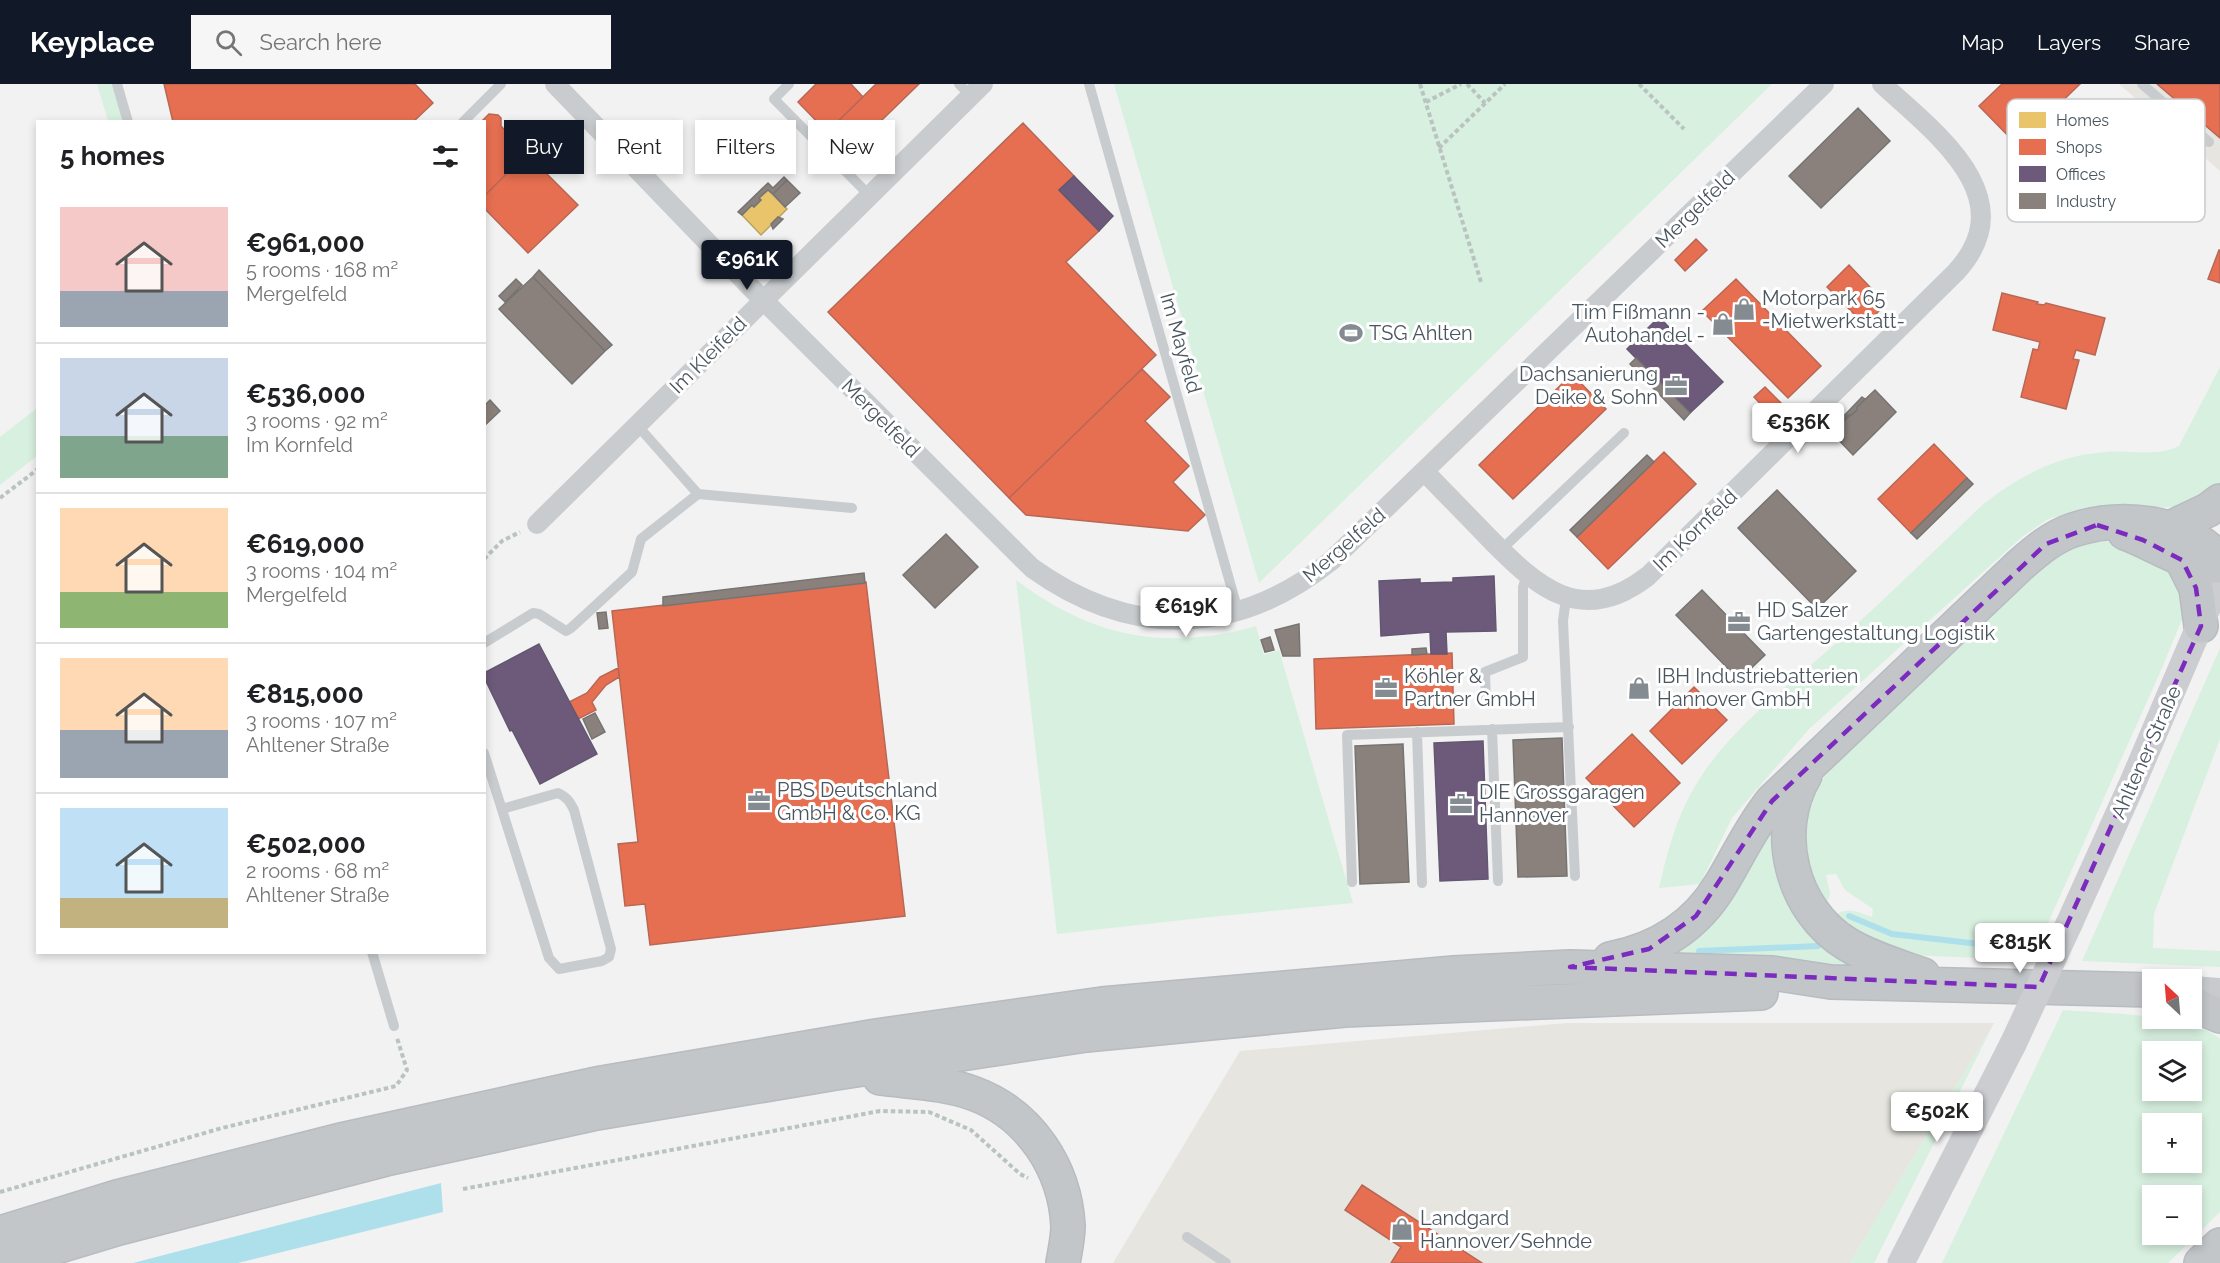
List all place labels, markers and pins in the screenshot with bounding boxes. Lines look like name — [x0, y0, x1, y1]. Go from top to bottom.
pin: €961K — [705, 240, 789, 291]
place label: Motorpark 65 -Mietwerkstatt- — [1762, 286, 1905, 333]
shop icon: Motorpark 65 -Mietwerkstatt- — [1731, 296, 1757, 322]
place label: Tim Fißmann - Autohandel - — [1572, 300, 1705, 347]
shop icon: Tim Fißmann - Autohandel - — [1710, 311, 1736, 337]
sports icon: TSG Ahlten — [1338, 320, 1364, 346]
place label: TSG Ahlten — [1369, 321, 1473, 345]
place label: Dachsanierung Deike & Sohn — [1519, 362, 1658, 409]
office icon: Dachsanierung Deike & Sohn — [1663, 373, 1689, 399]
pin: €536K — [1756, 403, 1840, 454]
pin: €619K — [1144, 587, 1228, 638]
place label: HD Salzer Gartengestaltung Logistik — [1757, 598, 1995, 645]
office icon: HD Salzer Gartengestaltung Logistik — [1726, 609, 1752, 635]
place label: Köhler & Partner GmbH — [1404, 664, 1536, 711]
place label: IBH Industriebatterien Hannover GmbH — [1657, 664, 1858, 711]
office icon: Köhler & Partner GmbH — [1373, 675, 1399, 701]
shop icon: IBH Industriebatterien Hannover GmbH — [1626, 675, 1652, 701]
place label: PBS Deutschland GmbH & Co. KG — [777, 778, 937, 825]
place label: DIE Grossgaragen Hannover — [1479, 780, 1645, 827]
office icon: PBS Deutschland GmbH & Co. KG — [746, 788, 772, 814]
office icon: DIE Grossgaragen Hannover — [1448, 791, 1474, 817]
pin: €815K — [1978, 923, 2062, 974]
pin: €502K — [1895, 1092, 1979, 1143]
place label: Landgard Hannover/Sehnde — [1420, 1206, 1592, 1253]
shop icon: Landgard Hannover/Sehnde — [1389, 1216, 1415, 1242]

